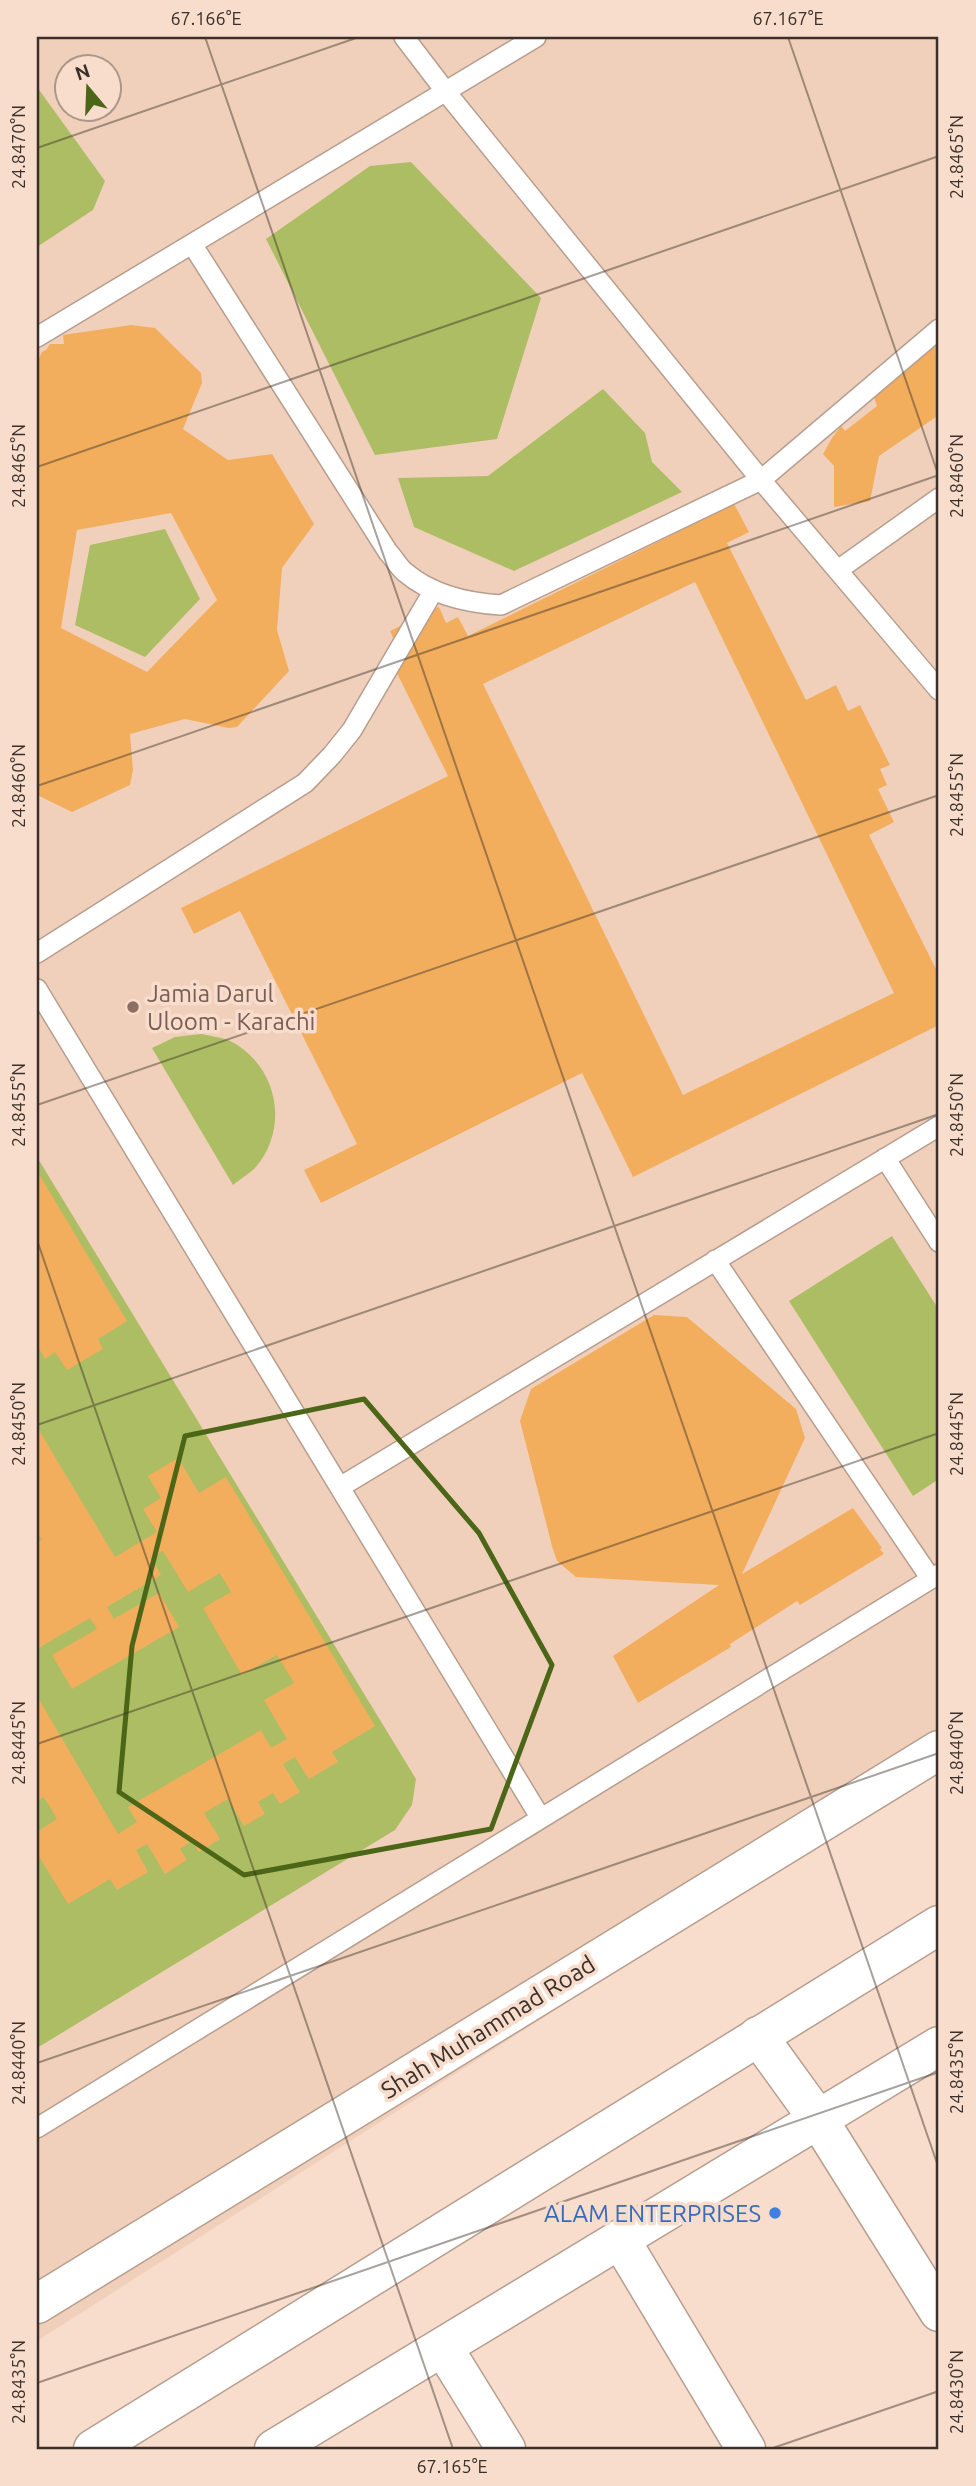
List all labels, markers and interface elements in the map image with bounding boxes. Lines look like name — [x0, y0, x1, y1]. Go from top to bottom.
text: 67.166°E — [170, 8, 242, 28]
text: 67.167°E — [752, 8, 824, 28]
north arrow — [52, 52, 122, 122]
text: N — [72, 59, 93, 85]
text: 24.8470°N — [8, 105, 28, 189]
text: 24.8465°N — [946, 115, 966, 199]
text: 24.8465°N — [8, 424, 28, 508]
text: 24.8460°N — [946, 434, 966, 518]
text: 24.8460°N — [8, 744, 28, 828]
text: 24.8455°N — [946, 753, 966, 837]
place label: Jamia Darul Uloom - Karachi — [147, 980, 315, 1035]
marker: Jamia Darul Uloom - Karachi — [125, 999, 141, 1015]
text: 24.8455°N — [8, 1063, 28, 1147]
text: 24.8450°N — [946, 1073, 966, 1157]
text: 24.8450°N — [8, 1382, 28, 1466]
text: 24.8445°N — [946, 1392, 966, 1476]
text: 24.8445°N — [8, 1701, 28, 1785]
text: 24.8440°N — [946, 1711, 966, 1795]
street label: Shah Muhammad Road — [376, 1950, 600, 2104]
text: 24.8440°N — [8, 2021, 28, 2105]
text: 24.8435°N — [946, 2030, 966, 2114]
place label: ALAM ENTERPRISES — [544, 2200, 761, 2227]
marker: ALAM ENTERPRISES — [767, 2205, 783, 2221]
text: 24.8435°N — [8, 2340, 28, 2424]
text: 24.8430°N — [946, 2350, 966, 2434]
text: 67.165°E — [416, 2456, 488, 2476]

